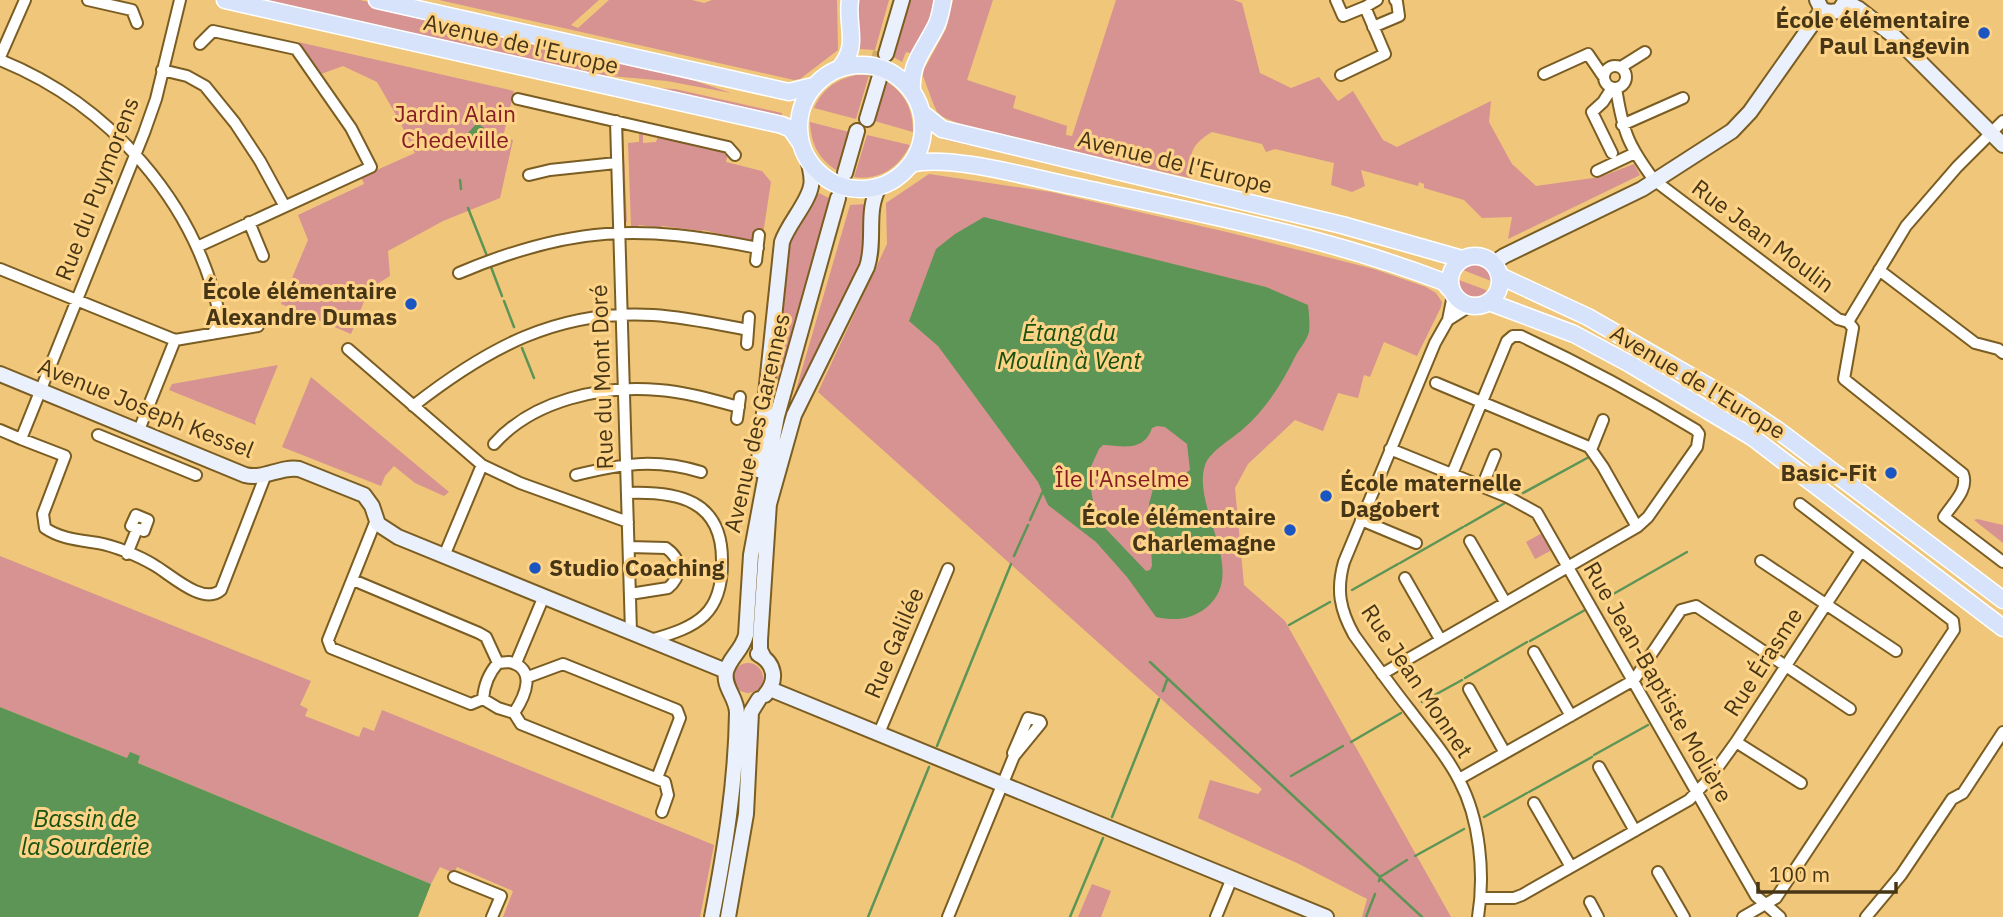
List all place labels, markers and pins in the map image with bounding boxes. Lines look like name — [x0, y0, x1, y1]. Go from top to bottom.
place label: École élémentaire Paul Langevin — [1776, 4, 1970, 60]
marker: École élémentaire Paul Langevin — [1976, 25, 1992, 41]
place label: École élémentaire Alexandre Dumas — [203, 275, 397, 331]
marker: École élémentaire Alexandre Dumas — [403, 296, 419, 312]
place label: Basic-Fit — [1780, 457, 1877, 487]
marker: Basic-Fit — [1883, 465, 1899, 481]
place label: École maternelle Dagobert — [1340, 467, 1522, 523]
marker: École maternelle Dagobert — [1318, 488, 1334, 504]
place label: École élémentaire Charlemagne — [1082, 501, 1276, 557]
marker: École élémentaire Charlemagne — [1282, 522, 1298, 538]
place label: Studio Coaching — [549, 552, 725, 582]
marker: Studio Coaching — [527, 560, 543, 576]

